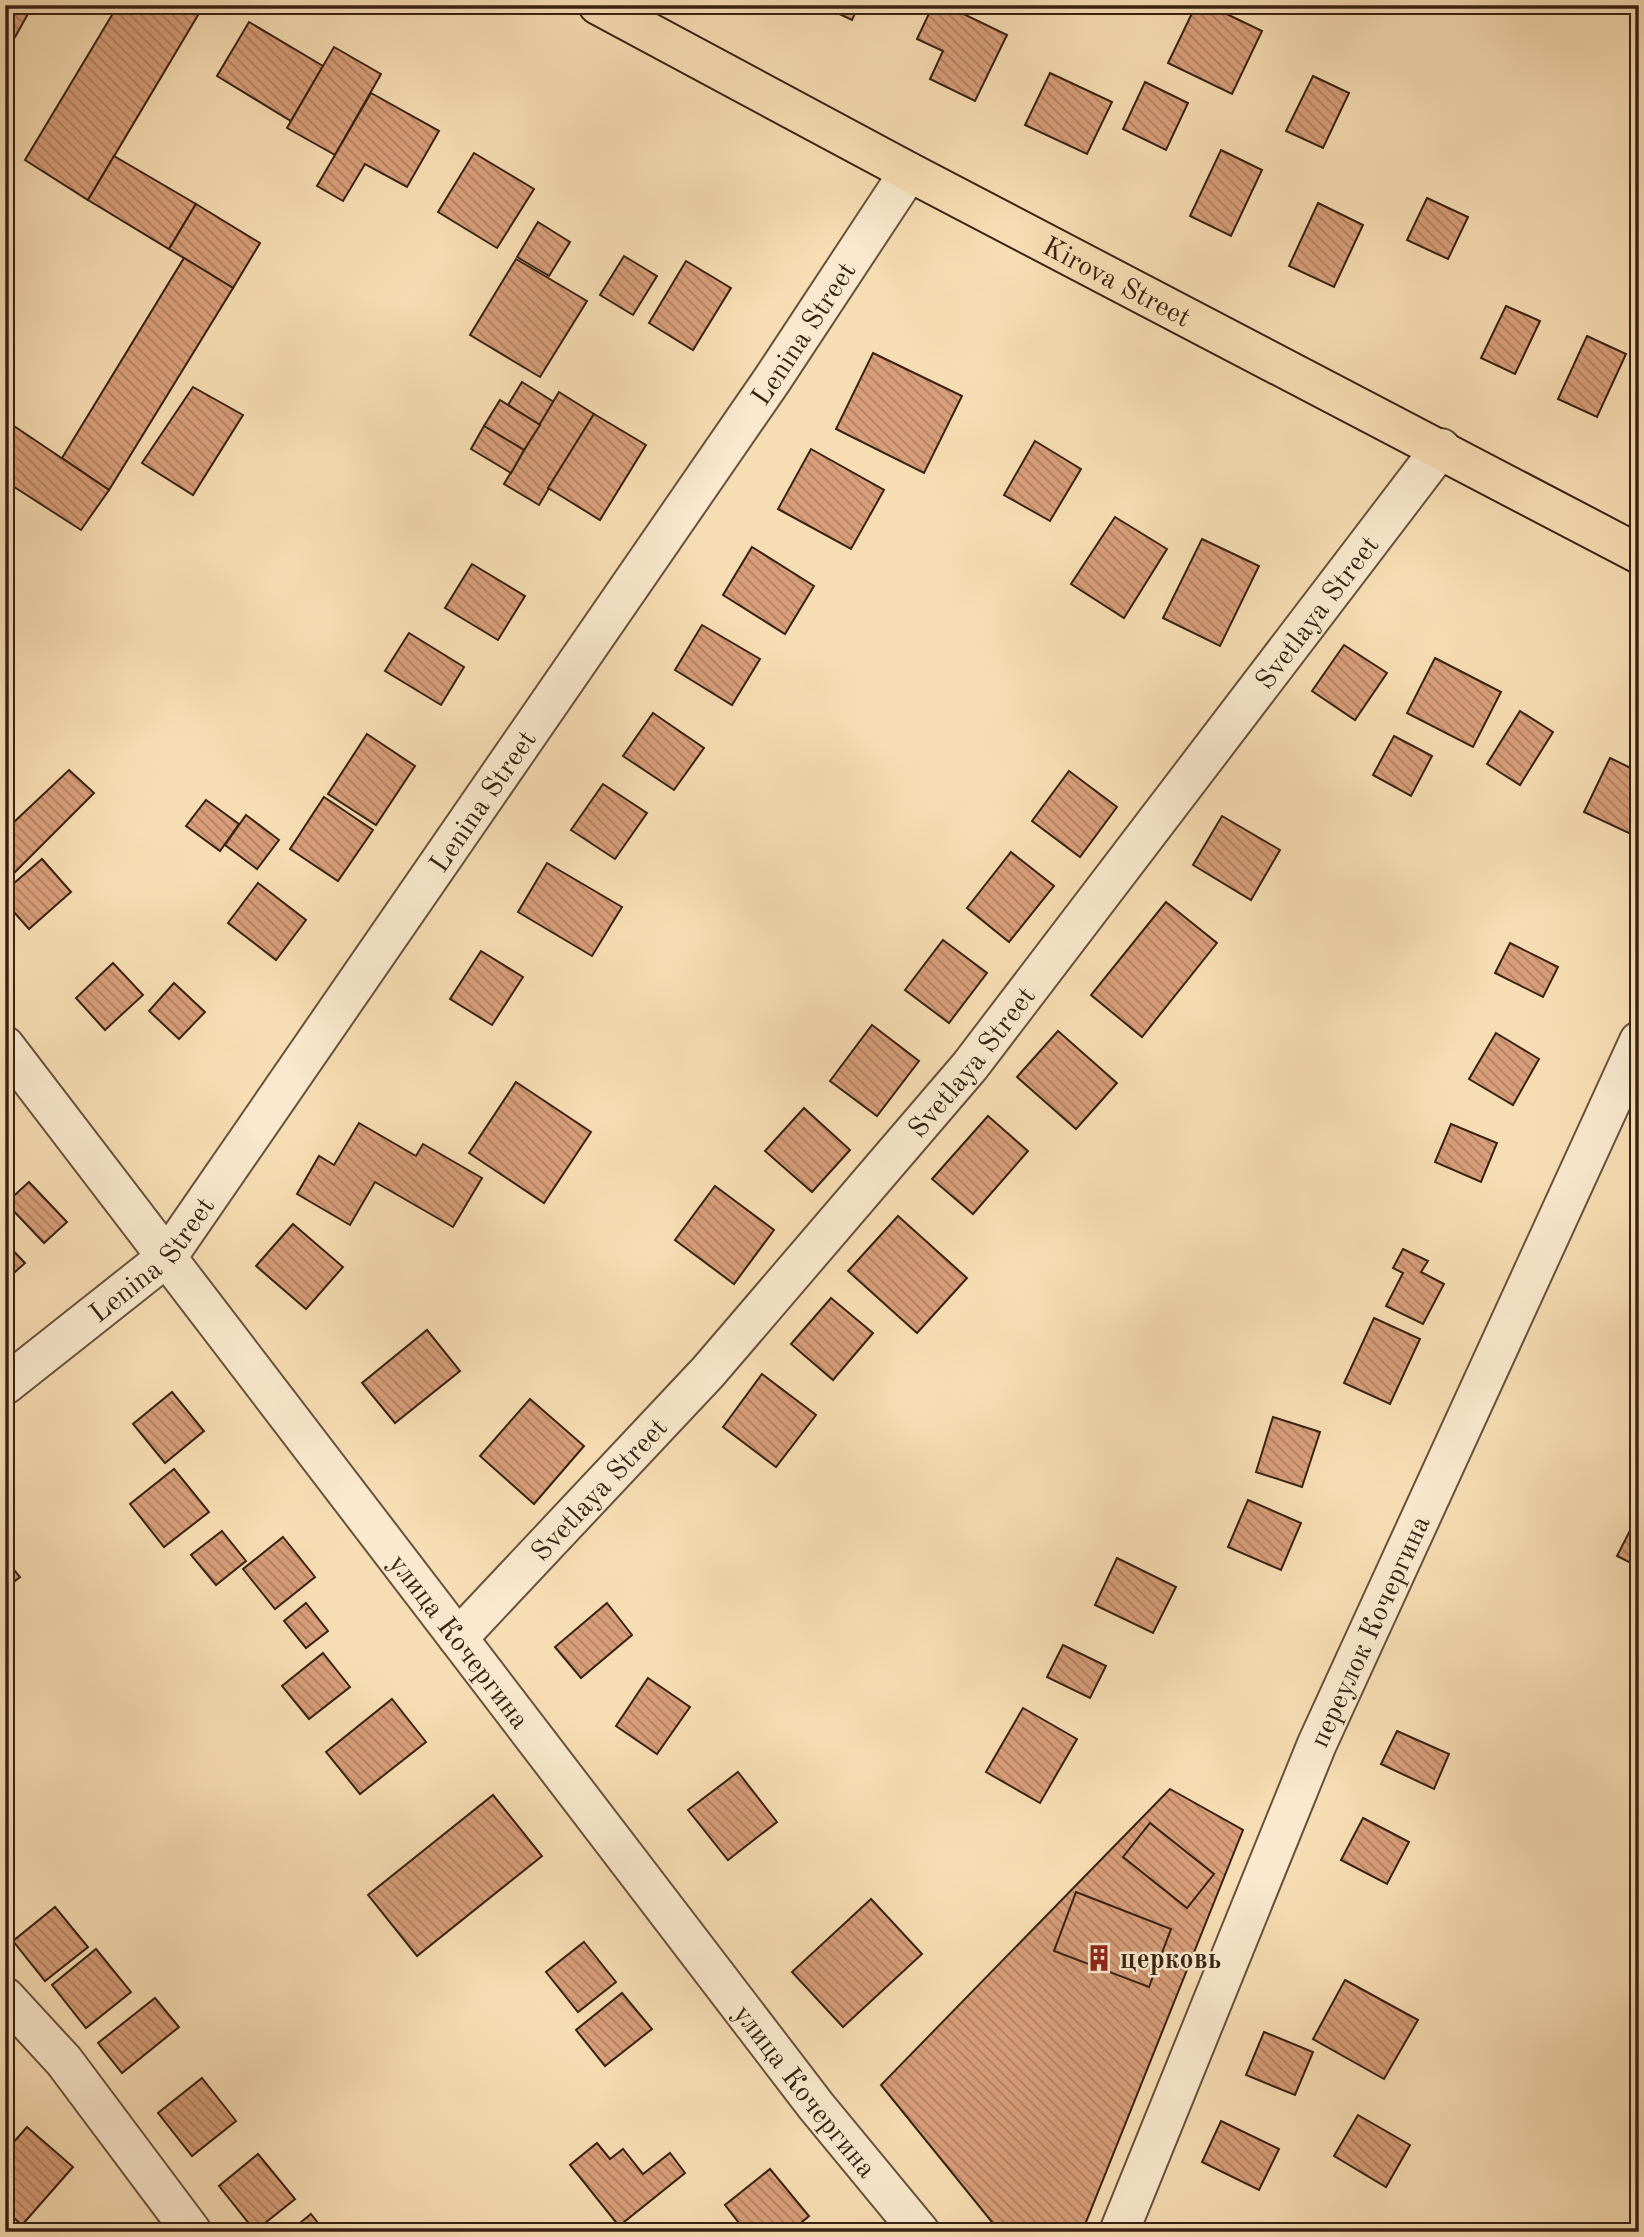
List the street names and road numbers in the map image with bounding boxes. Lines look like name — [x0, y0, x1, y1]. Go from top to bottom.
street label: Kirova Street — [1037, 233, 1194, 334]
street label: Lenina Street — [748, 258, 863, 412]
street label: Svetlaya Street — [1252, 532, 1386, 695]
street label: Lenina Street — [426, 726, 543, 878]
street label: Svetlaya Street — [904, 983, 1042, 1144]
street label: Lenina Street — [85, 1193, 221, 1329]
street label: Svetlaya Street — [527, 1414, 674, 1567]
street label: переулок Кочергина — [1307, 1512, 1437, 1752]
street label: улица Кочергина — [382, 1550, 533, 1735]
street label: улица Кочергина — [727, 2000, 880, 2184]

